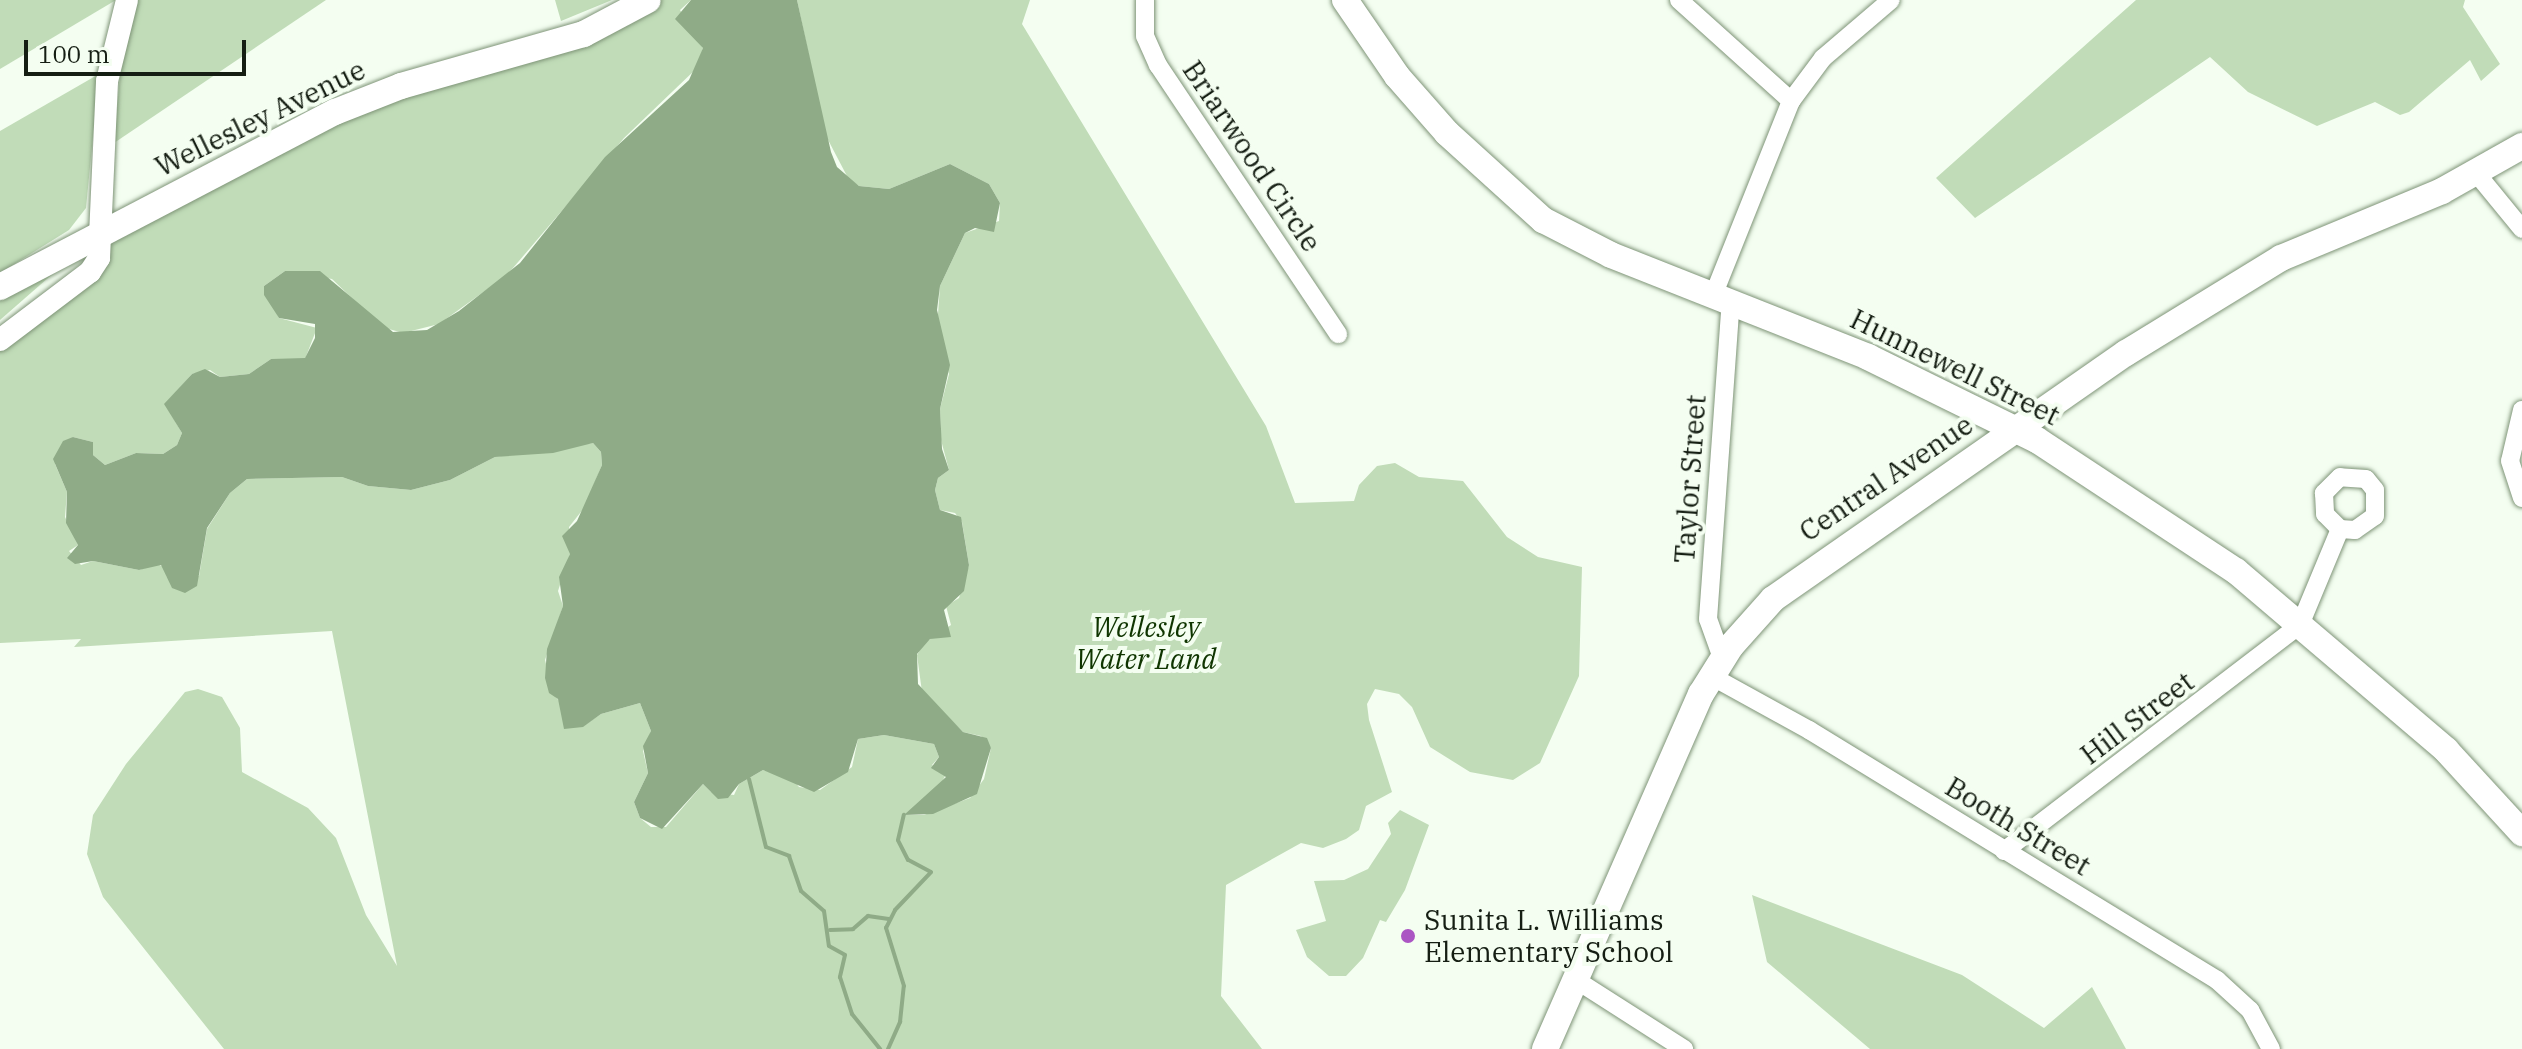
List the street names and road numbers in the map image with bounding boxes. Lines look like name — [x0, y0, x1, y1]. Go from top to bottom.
street label: Wellesley Avenue — [150, 53, 370, 183]
street label: Briarwood Circle — [1176, 54, 1328, 258]
street label: Hunnewell Street — [1845, 302, 2065, 432]
street label: Taylor Street — [1667, 394, 1713, 564]
street label: Central Avenue — [1793, 408, 1979, 548]
street label: Hill Street — [2074, 665, 2200, 771]
street label: Booth Street — [1939, 770, 2097, 882]

